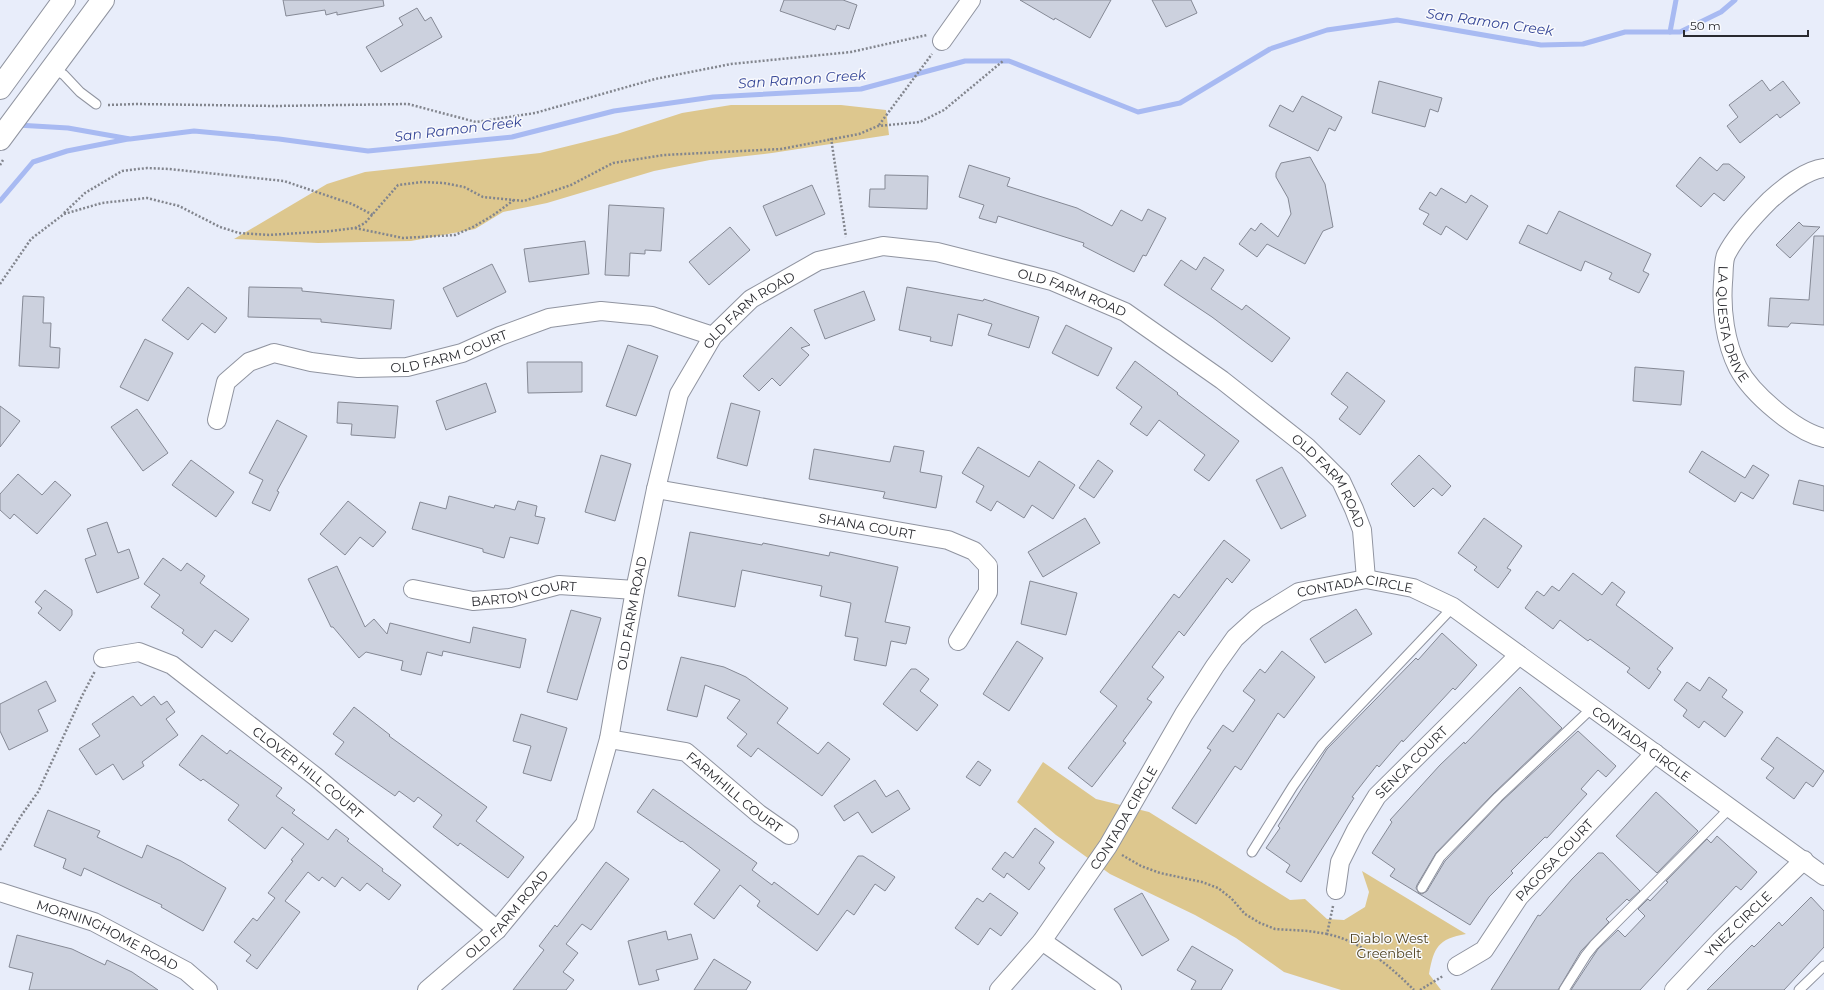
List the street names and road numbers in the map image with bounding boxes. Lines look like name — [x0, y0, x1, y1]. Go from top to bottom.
street label: OLD FARM ROAD — [1016, 265, 1129, 320]
street label: LA QUESTA DRIVE — [1714, 265, 1753, 385]
street label: OLD FARM ROAD — [699, 268, 798, 352]
street label: OLD FARM COURT — [390, 326, 510, 375]
street label: OLD FARM ROAD — [1289, 430, 1368, 530]
street label: SHANA COURT — [817, 510, 917, 542]
street label: OLD FARM ROAD — [613, 555, 650, 671]
street label: CONTADA CIRCLE — [1296, 571, 1415, 600]
street label: BARTON COURT — [470, 577, 578, 609]
street label: CONTADA CIRCLE — [1589, 702, 1694, 785]
street label: SENCA COURT — [1371, 722, 1451, 802]
street label: CLOVER HILL COURT — [249, 723, 367, 822]
street label: FARMHILL COURT — [683, 748, 786, 836]
street label: CONTADA CIRCLE — [1086, 763, 1160, 873]
street label: PAGOSA COURT — [1512, 815, 1597, 904]
street label: OLD FARM ROAD — [462, 867, 552, 962]
street label: YNEZ CIRCLE — [1701, 888, 1775, 960]
street label: MORNINGHOME ROAD — [35, 896, 181, 974]

